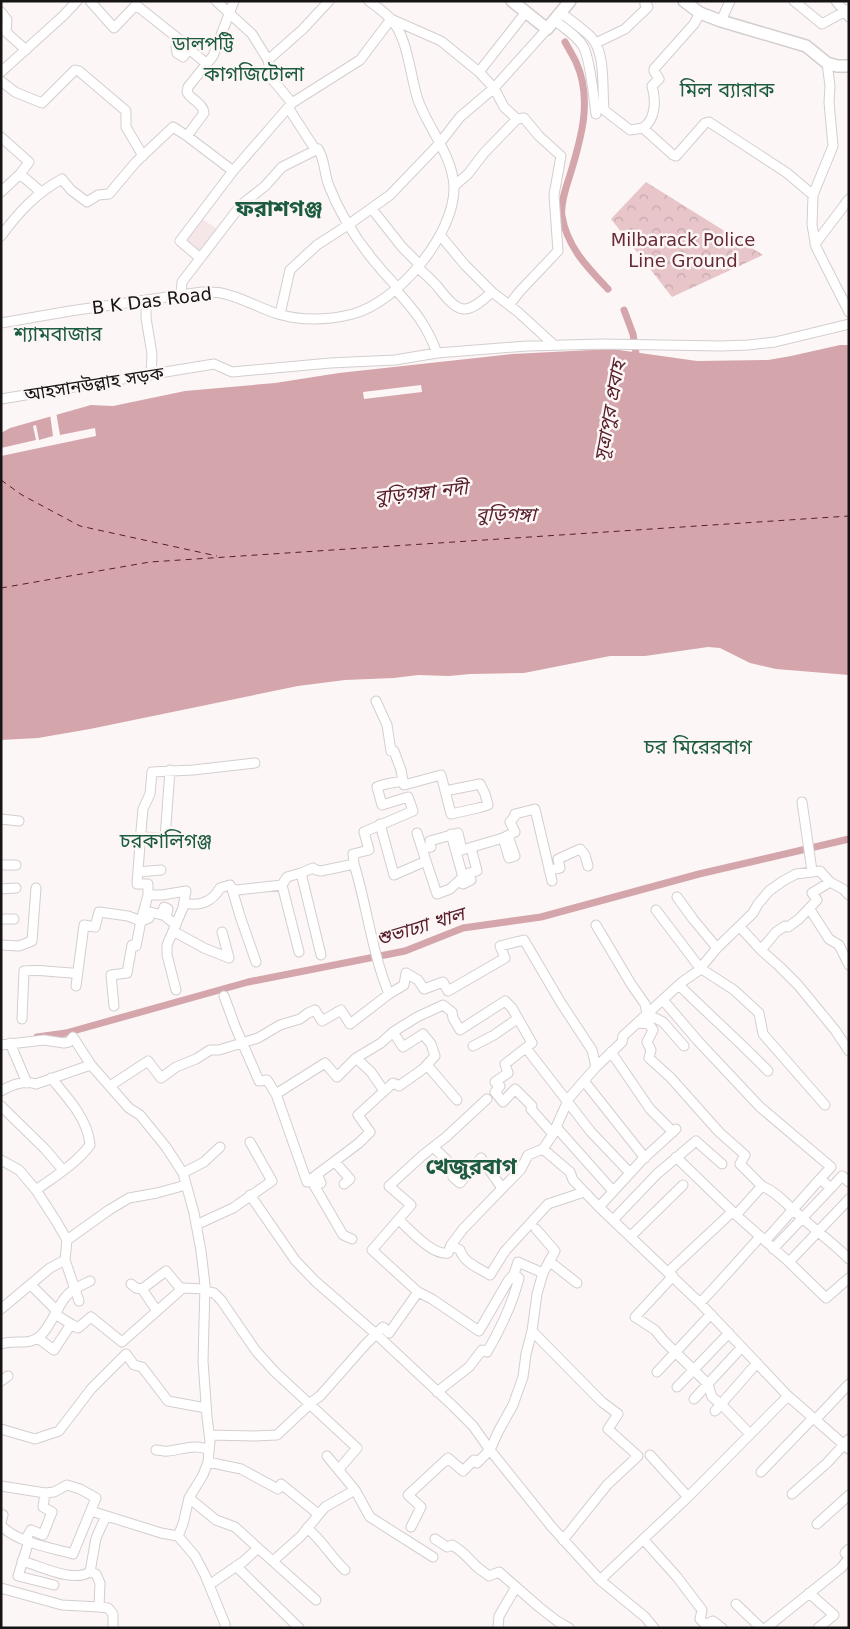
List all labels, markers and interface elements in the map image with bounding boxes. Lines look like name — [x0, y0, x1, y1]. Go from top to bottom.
district label: ডালপট্টি — [171, 32, 234, 54]
district label: কাগজিটোলা — [203, 62, 305, 86]
district label: মিল ব্যারাক — [679, 78, 775, 102]
district label: ফরাশগঞ্জ — [235, 196, 322, 221]
park label: Milbarack Police Line Ground — [611, 229, 755, 271]
street label: B K Das Road — [91, 283, 213, 318]
district label: শ্যামবাজার — [13, 322, 103, 346]
water label: সূত্রাপুর প্রবাহ — [589, 355, 630, 463]
street label: আহসানউল্লাহ সড়ক — [22, 362, 166, 405]
water label: বুড়িগঙ্গা নদী — [373, 476, 473, 509]
water label: বুড়িগঙ্গা — [476, 503, 540, 526]
district label: চর মিরেরবাগ — [643, 735, 753, 759]
district label: চরকালিগঞ্জ — [119, 829, 212, 853]
water label: শুভাঢ্যা খাল — [373, 901, 471, 950]
district label: খেজুরবাগ — [425, 1154, 517, 1180]

